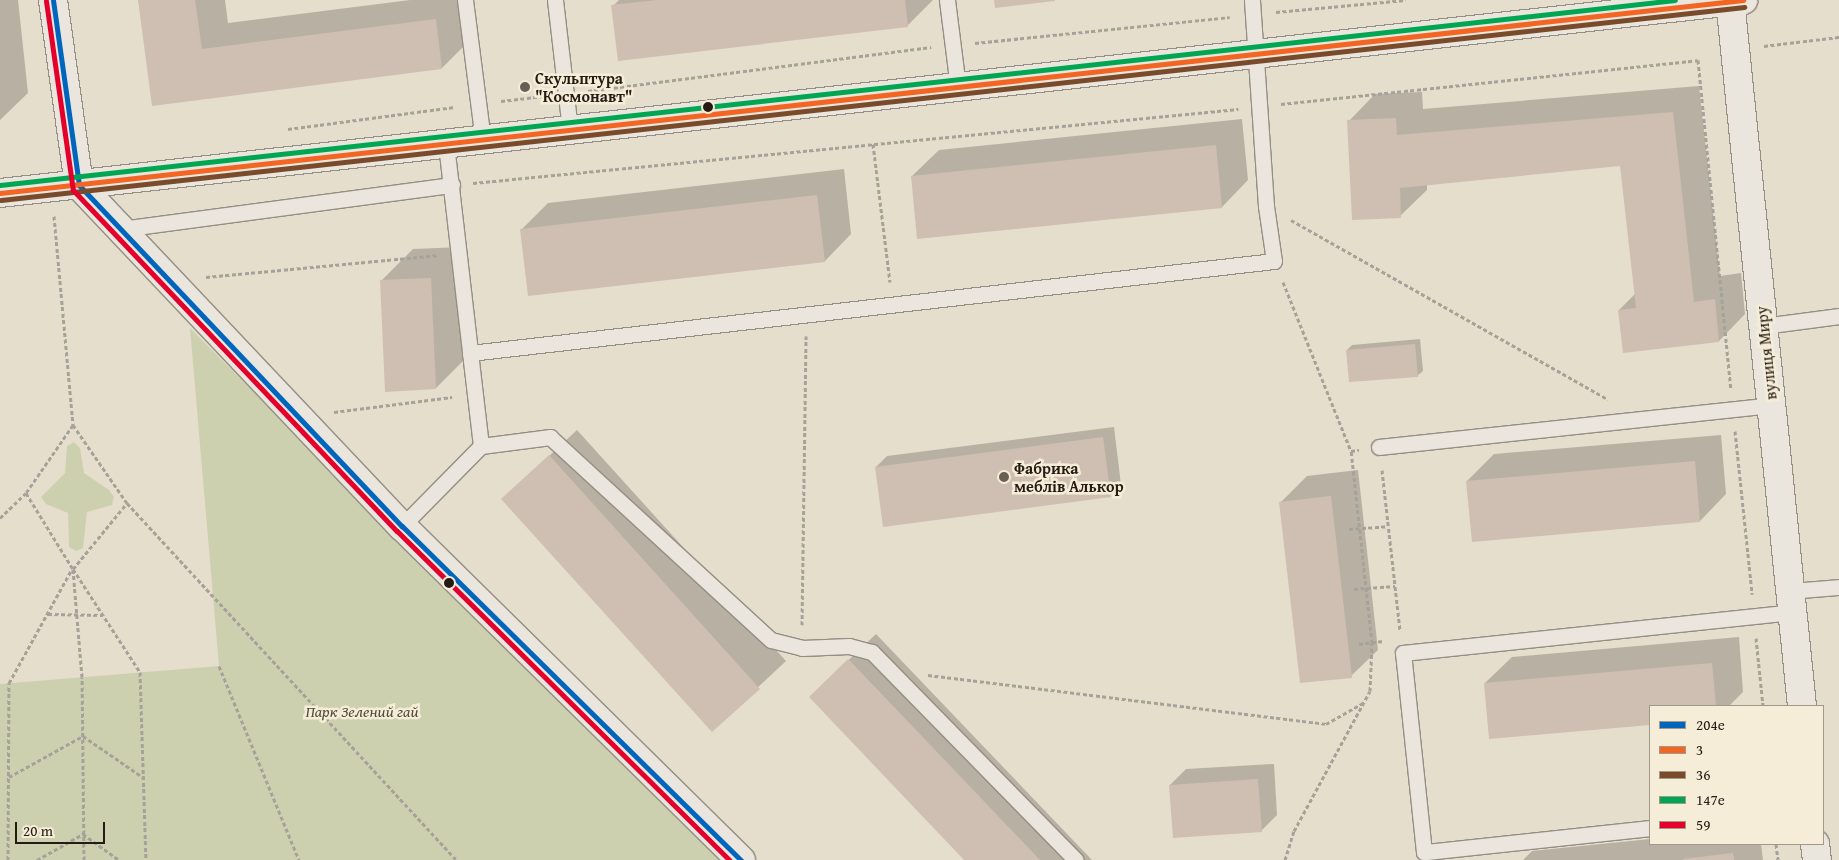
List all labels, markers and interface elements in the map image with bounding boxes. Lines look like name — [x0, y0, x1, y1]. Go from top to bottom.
place label: Скульптура "Космонавт" — [535, 68, 633, 106]
marker: Скульптура "Космонавт" — [519, 81, 531, 93]
unlabelled marker — [703, 102, 713, 112]
street label: вулиця Миру — [1752, 305, 1780, 401]
place label: Фабрика меблів Алькор — [1014, 458, 1123, 496]
marker: Фабрика меблів Алькор — [998, 471, 1010, 483]
unlabelled marker — [444, 578, 454, 588]
park label: Парк Зелений гай — [305, 701, 419, 721]
legend — [1649, 705, 1824, 845]
text: 204е — [1696, 714, 1725, 735]
text: 3 — [1696, 739, 1703, 760]
text: 36 — [1696, 764, 1710, 785]
text: 147е — [1696, 789, 1725, 810]
scale bar — [18, 812, 108, 844]
text: 59 — [1696, 814, 1710, 835]
text: 20 m — [23, 820, 53, 841]

